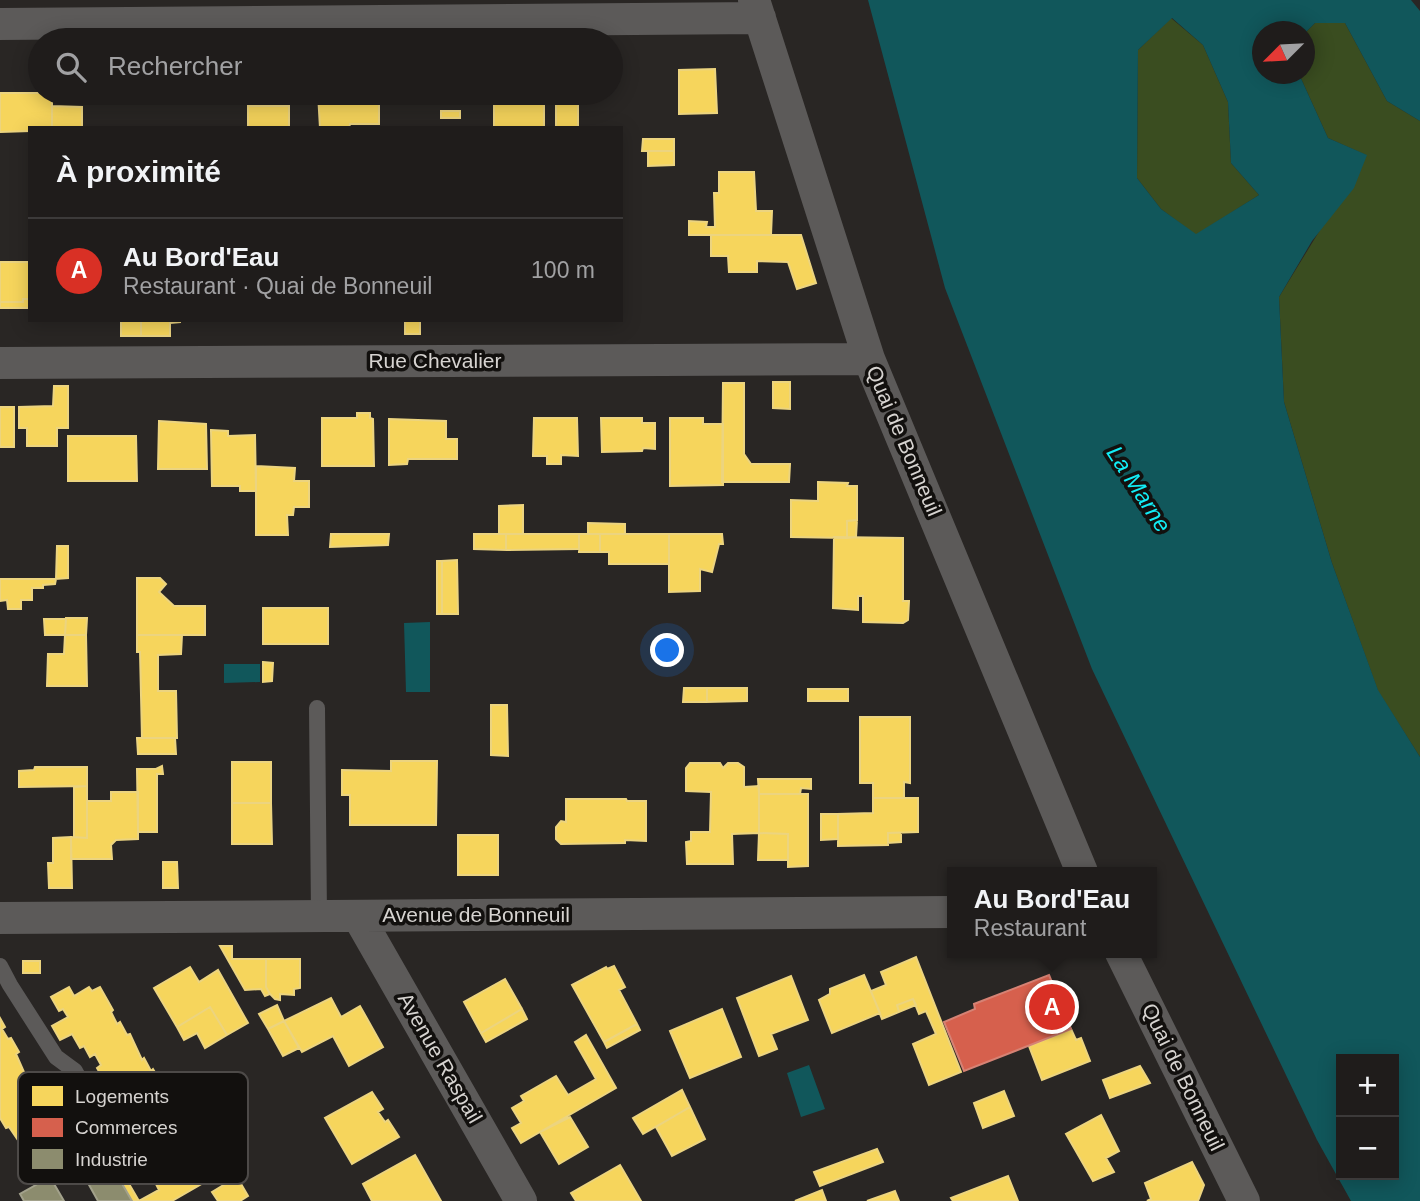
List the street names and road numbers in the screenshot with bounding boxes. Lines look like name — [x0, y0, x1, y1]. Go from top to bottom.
street label: Rue Chevalier — [368, 349, 502, 372]
street label: Quai de Bonneuil — [862, 362, 947, 519]
street label: Avenue de Bonneuil — [382, 903, 570, 926]
street label: Avenue Raspail — [394, 988, 487, 1127]
street label: Quai de Bonneuil — [1138, 999, 1229, 1154]

